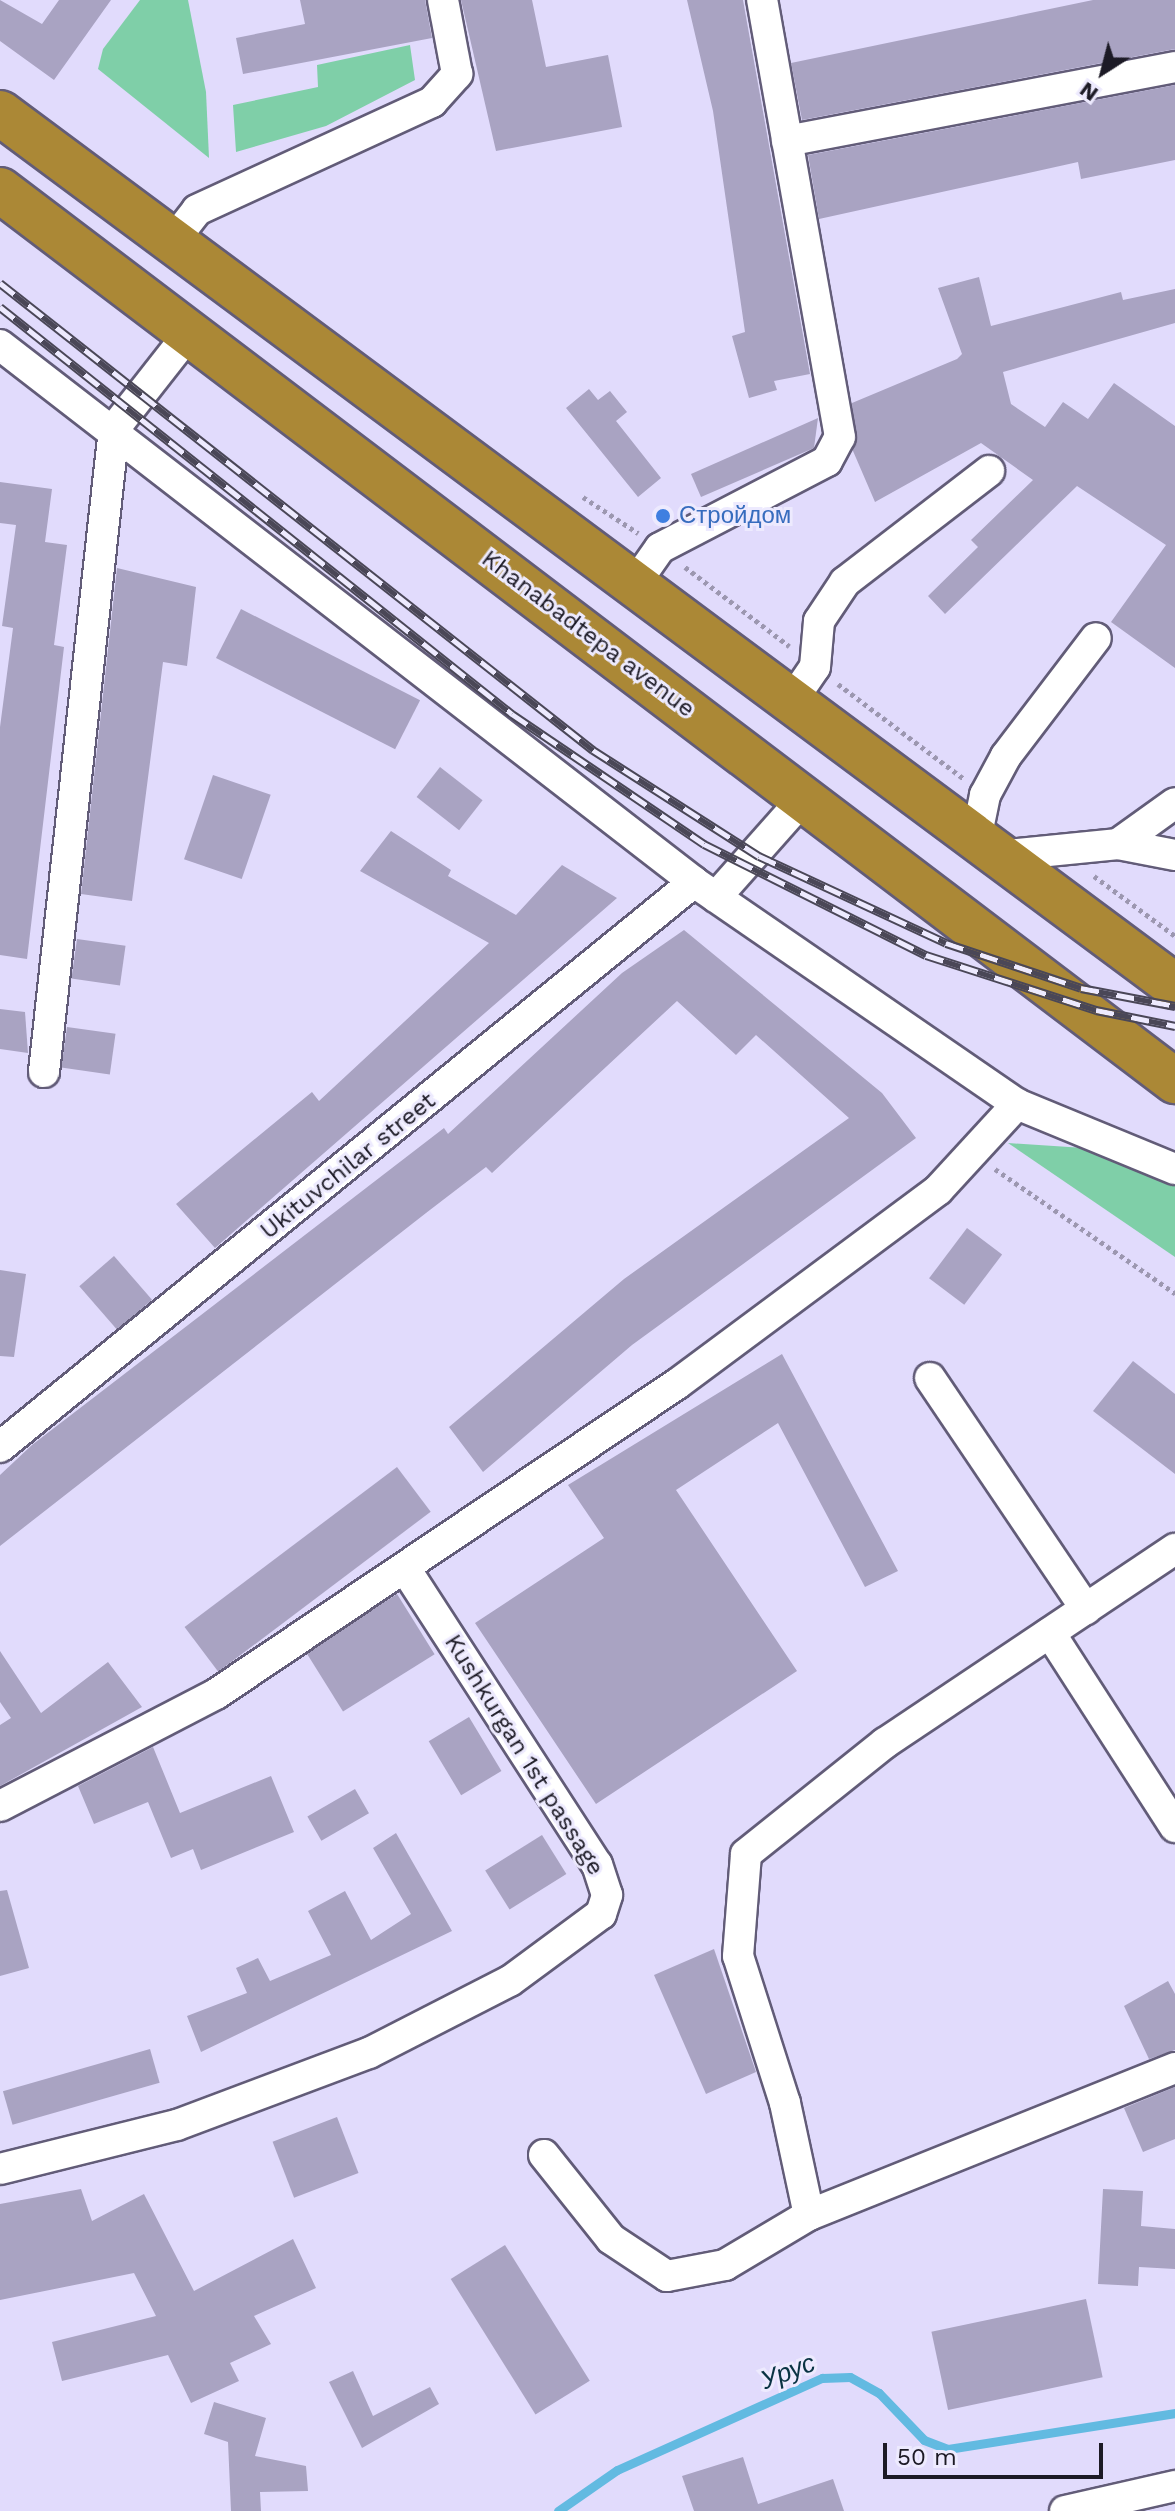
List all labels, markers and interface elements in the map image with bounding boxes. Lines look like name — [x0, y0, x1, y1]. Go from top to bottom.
north arrow — [1063, 32, 1143, 112]
text: N — [1075, 77, 1103, 107]
place label: Стройдом — [679, 502, 791, 530]
marker: Стройдом — [654, 507, 672, 525]
street label: Khanabadtepa avenue — [475, 544, 701, 724]
street label: Ukituvchilar street — [255, 1086, 441, 1246]
street label: Kushkurgan 1st passage — [438, 1629, 610, 1881]
water label: Урус — [756, 2347, 820, 2397]
scale bar — [887, 2427, 1107, 2477]
text: 50 m — [897, 2443, 957, 2471]

